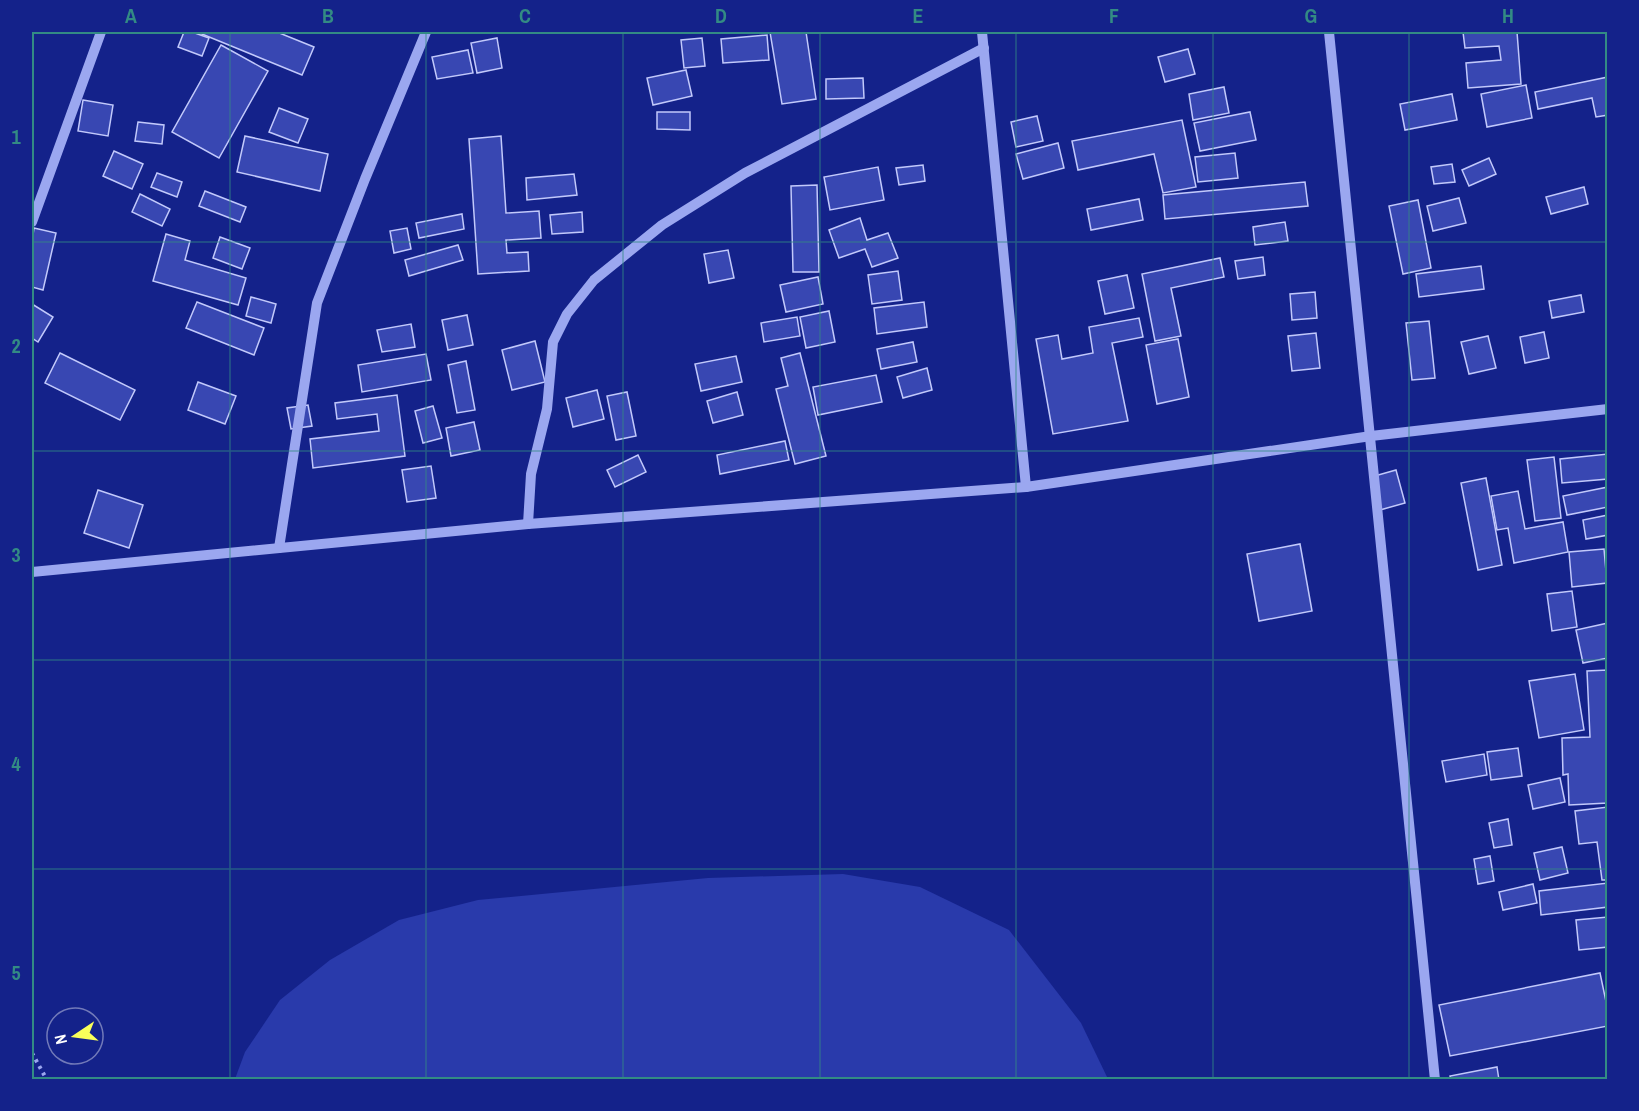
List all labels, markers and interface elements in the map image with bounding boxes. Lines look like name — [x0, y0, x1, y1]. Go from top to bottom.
text: A — [125, 2, 137, 29]
text: B — [322, 2, 334, 29]
text: C — [519, 2, 531, 29]
text: D — [715, 2, 727, 29]
text: E — [913, 2, 924, 29]
text: F — [1109, 2, 1119, 29]
text: G — [1305, 2, 1317, 29]
text: H — [1502, 2, 1514, 29]
text: 1 — [11, 123, 21, 150]
text: 2 — [11, 332, 21, 359]
text: 3 — [11, 541, 21, 568]
text: 4 — [11, 750, 21, 777]
text: 5 — [11, 959, 21, 986]
north arrow — [45, 1006, 105, 1066]
text: N — [49, 1032, 72, 1046]

